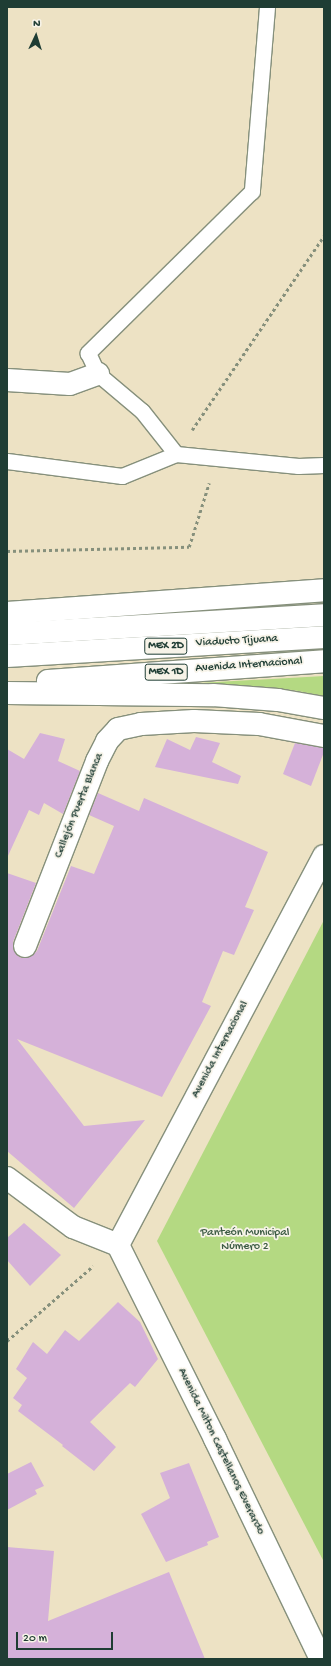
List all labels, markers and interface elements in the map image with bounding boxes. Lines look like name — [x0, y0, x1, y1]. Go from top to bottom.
north arrow — [16, 16, 56, 56]
text: N — [33, 18, 41, 30]
street label: Viaducto Tijuana — [196, 633, 278, 651]
road number: MEX 2D — [144, 637, 188, 655]
street label: Avenida Internacional — [195, 655, 303, 677]
road number: MEX 1D — [144, 663, 188, 681]
street label: Callejón Puerta Blanca — [52, 751, 108, 861]
street label: Avenida Internacional — [189, 999, 253, 1101]
park label: Panteón Municipal Número 2 — [201, 1227, 289, 1255]
street label: Avenida Milton Castellanos Everardo — [173, 1366, 267, 1538]
scale bar — [18, 1624, 115, 1650]
text: 20 m — [23, 1632, 47, 1646]

